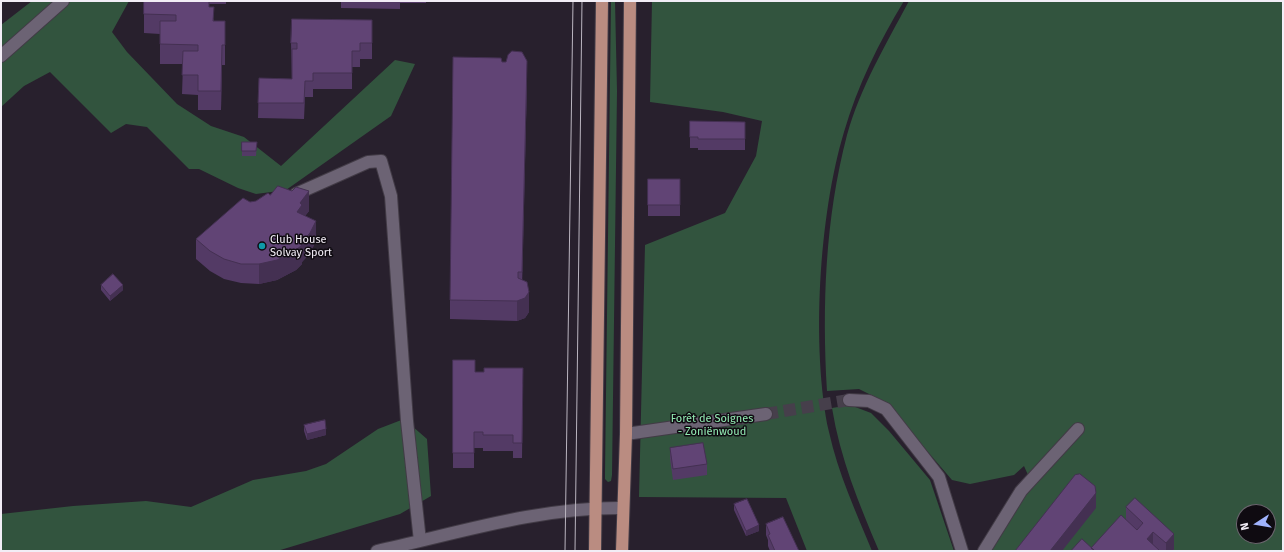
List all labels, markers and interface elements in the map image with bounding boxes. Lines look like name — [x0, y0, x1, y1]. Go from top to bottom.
place label: Club House Solvay Sport — [270, 233, 332, 259]
marker: Club House Solvay Sport — [257, 241, 267, 251]
park label: Forêt de Soignes - Zoniënwoud — [671, 412, 753, 438]
north arrow — [1236, 504, 1276, 544]
text: N — [1238, 521, 1252, 531]

